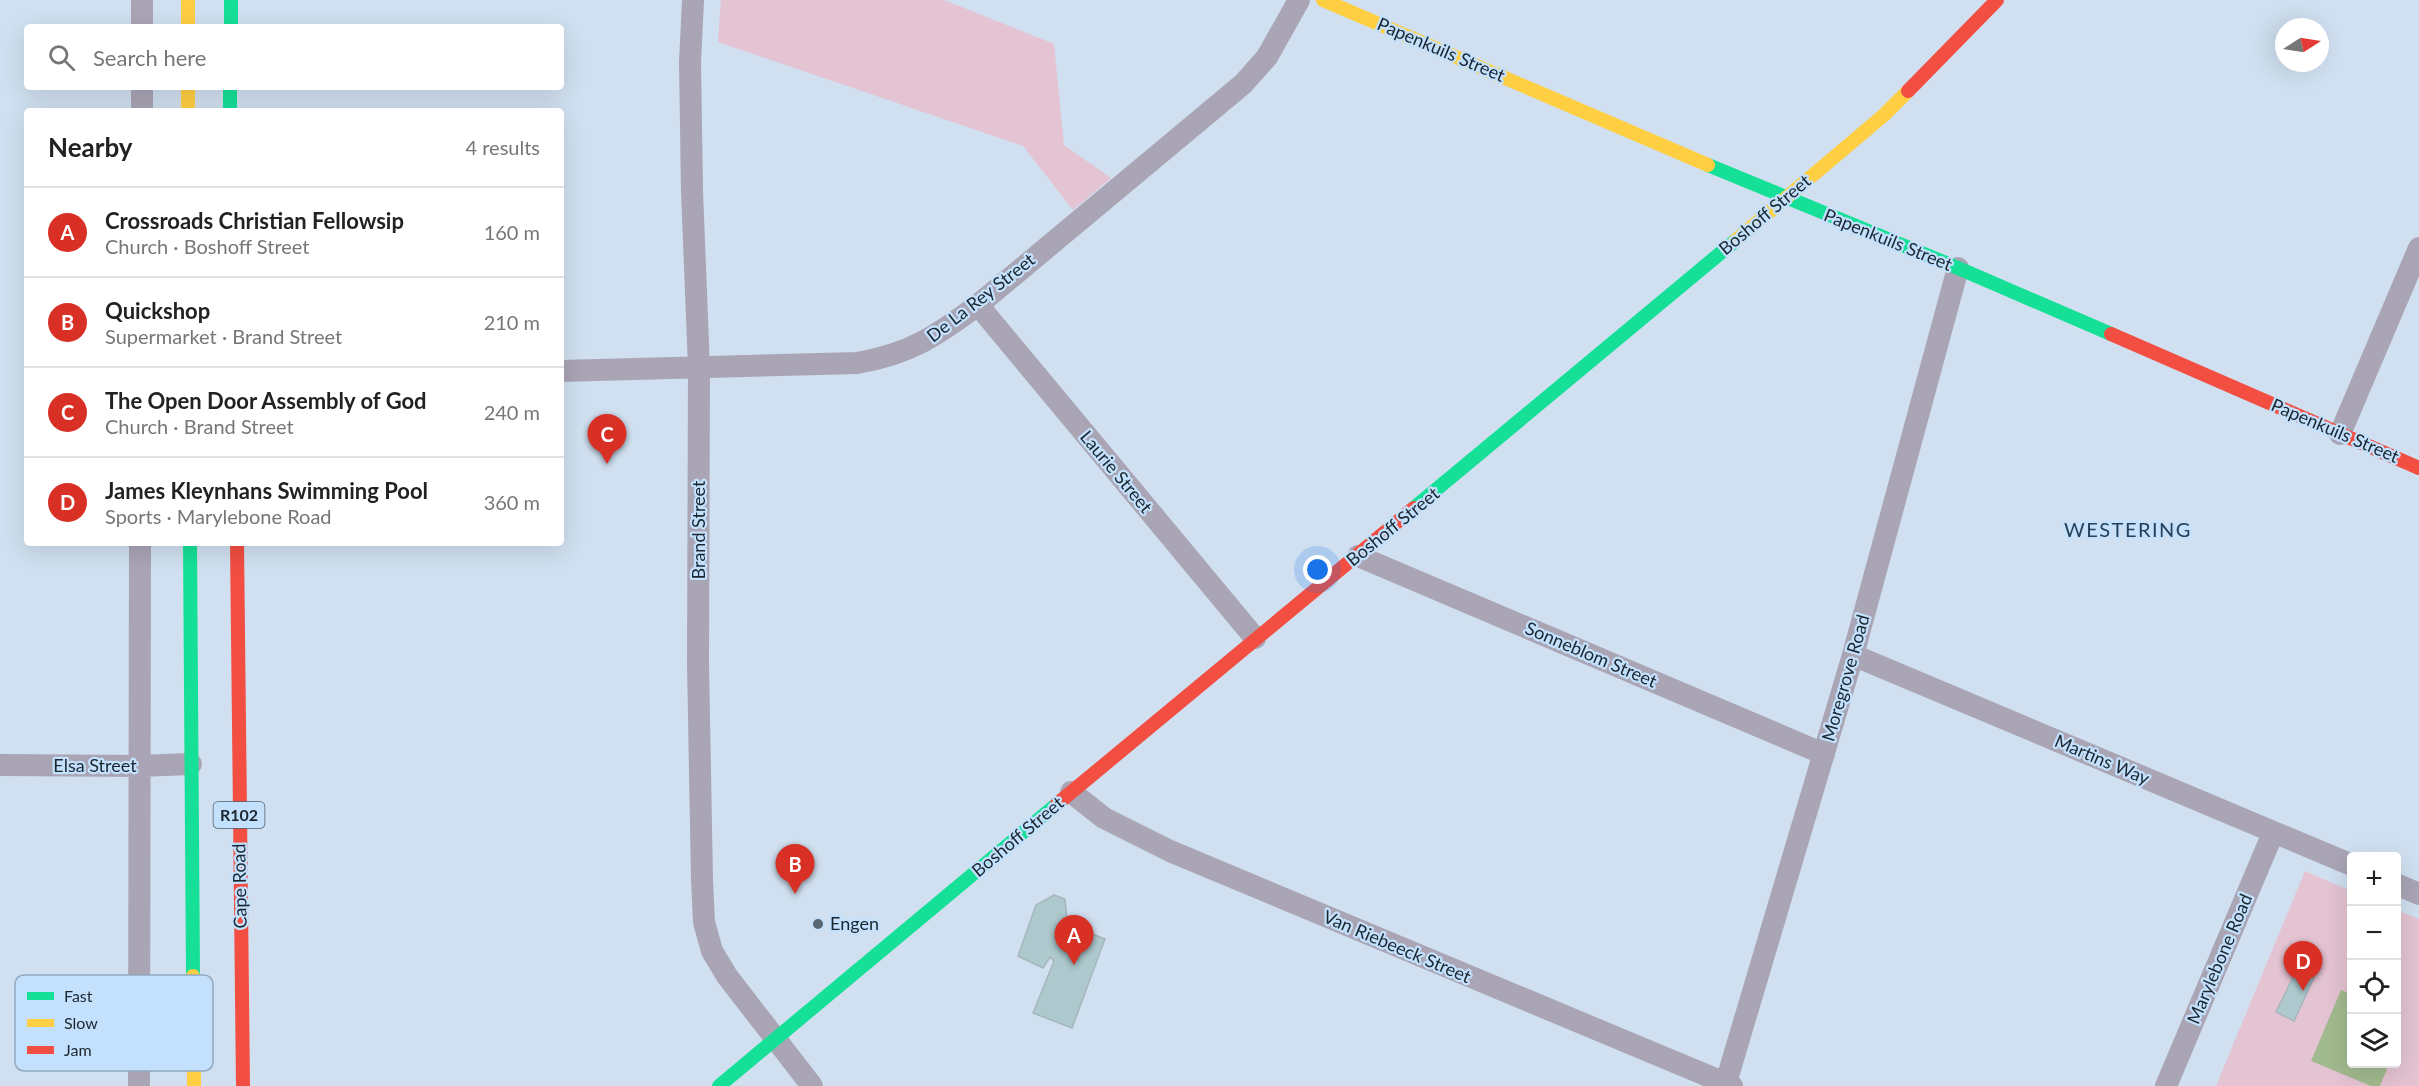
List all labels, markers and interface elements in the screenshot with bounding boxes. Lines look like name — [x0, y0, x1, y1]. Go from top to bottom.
street label: Papenkuils Street — [1374, 12, 1509, 86]
north arrow — [2275, 18, 2329, 72]
search box — [24, 24, 564, 90]
icon: search — [45, 41, 78, 74]
text: Search here — [93, 44, 206, 71]
text: Nearby — [48, 131, 133, 163]
text: 4 results — [465, 135, 540, 159]
street label: Boshoff Street — [1714, 169, 1815, 259]
street label: Papenkuils Street — [1821, 203, 1956, 275]
text: Crossroads Christian Fellowsip — [105, 207, 404, 234]
text: A — [61, 220, 74, 244]
text: 160 m — [484, 220, 540, 244]
text: Church · Boshoff Street — [105, 234, 309, 258]
street label: De La Rey Street — [922, 248, 1039, 346]
text: Quickshop — [105, 297, 210, 324]
text: B — [61, 310, 74, 334]
text: 210 m — [484, 310, 540, 334]
text: Supermarket · Brand Street — [105, 324, 342, 348]
text: The Open Door Assembly of God — [105, 387, 427, 414]
street label: Papenkuils Street — [2268, 393, 2403, 467]
text: C — [61, 400, 74, 424]
text: 240 m — [484, 400, 540, 424]
text: Church · Brand Street — [105, 414, 294, 438]
pin: C — [588, 414, 626, 464]
street label: Laurie Street — [1076, 426, 1158, 517]
text: James Kleynhans Swimming Pool — [105, 477, 428, 504]
street label: Brand Street — [687, 480, 709, 579]
street label: Boshoff Street — [1341, 482, 1444, 570]
text: D — [60, 490, 75, 514]
text: 360 m — [484, 490, 540, 514]
text: Sports · Marylebone Road — [105, 504, 332, 528]
district label: WESTERING — [2064, 517, 2192, 541]
your location — [1303, 555, 1332, 584]
street label: Moregrove Road — [1816, 612, 1874, 744]
street label: Sonneblom Street — [1522, 616, 1661, 692]
street label: Martins Way — [2052, 729, 2154, 789]
street label: Elsa Street — [53, 754, 137, 776]
street label: Boshoff Street — [967, 791, 1068, 881]
road number: R102 — [214, 802, 264, 828]
street label: Cape Road — [227, 843, 251, 929]
pin: B — [776, 844, 814, 894]
map controls — [2347, 852, 2401, 1068]
button: + — [2347, 852, 2401, 906]
street label: Marylebone Road — [2182, 890, 2256, 1027]
street label: Van Riebeeck Street — [1320, 905, 1475, 987]
button: − — [2347, 906, 2401, 960]
place label: Engen — [830, 912, 879, 934]
pin: A — [1054, 916, 1094, 965]
marker: Engen — [811, 917, 825, 931]
pin: D — [2284, 942, 2322, 991]
button: locate — [2347, 960, 2401, 1014]
legend — [15, 975, 213, 1071]
text: Fast — [64, 986, 93, 1005]
text: Slow — [64, 1013, 98, 1032]
button: layers — [2347, 1014, 2401, 1068]
text: Jam — [64, 1040, 92, 1059]

